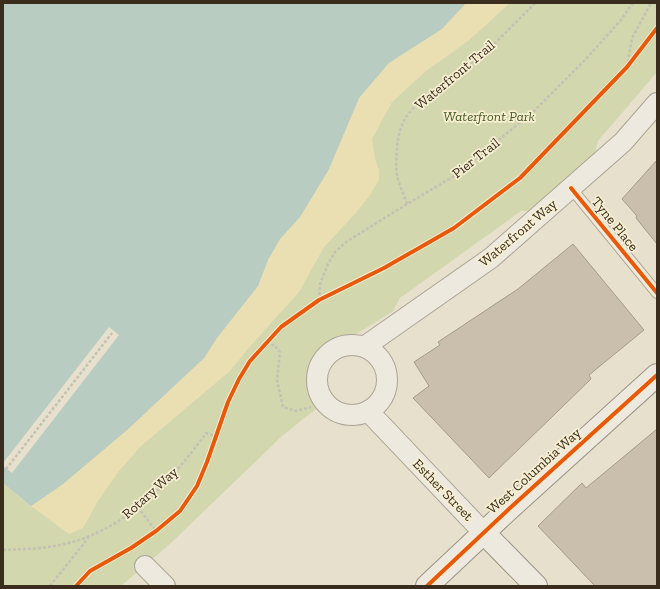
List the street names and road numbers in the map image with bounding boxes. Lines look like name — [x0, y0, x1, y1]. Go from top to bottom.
street label: Waterfront Trail — [411, 36, 499, 113]
street label: Pier Trail — [449, 134, 503, 182]
street label: Tyne Place — [588, 193, 642, 255]
street label: Waterfront Way — [476, 195, 561, 271]
street label: West Columbia Way — [484, 424, 585, 518]
street label: Esther Street — [409, 455, 477, 525]
street label: Rotary Way — [119, 463, 182, 522]

